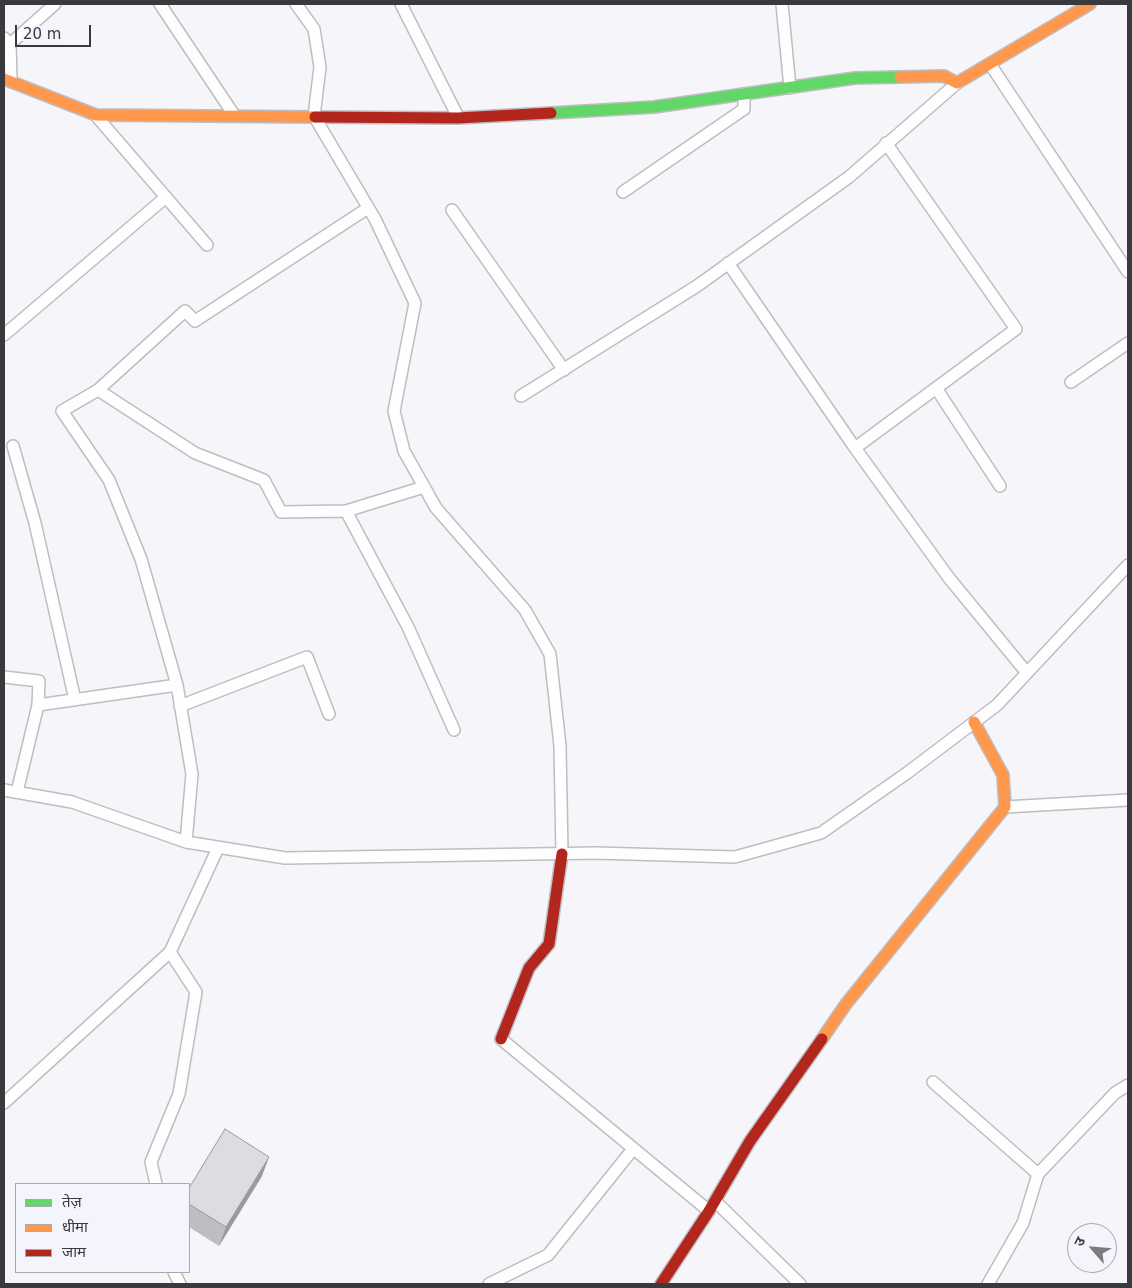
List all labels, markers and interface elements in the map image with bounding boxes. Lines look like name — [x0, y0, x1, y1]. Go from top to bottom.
scale bar — [18, 15, 94, 47]
text: 20 m — [23, 25, 61, 43]
legend — [15, 1183, 190, 1273]
text: तेज़ — [62, 1193, 82, 1211]
text: धीमा — [62, 1218, 88, 1236]
north arrow — [1067, 1223, 1117, 1273]
text: उ — [1071, 1234, 1089, 1249]
text: जाम — [62, 1243, 86, 1261]

